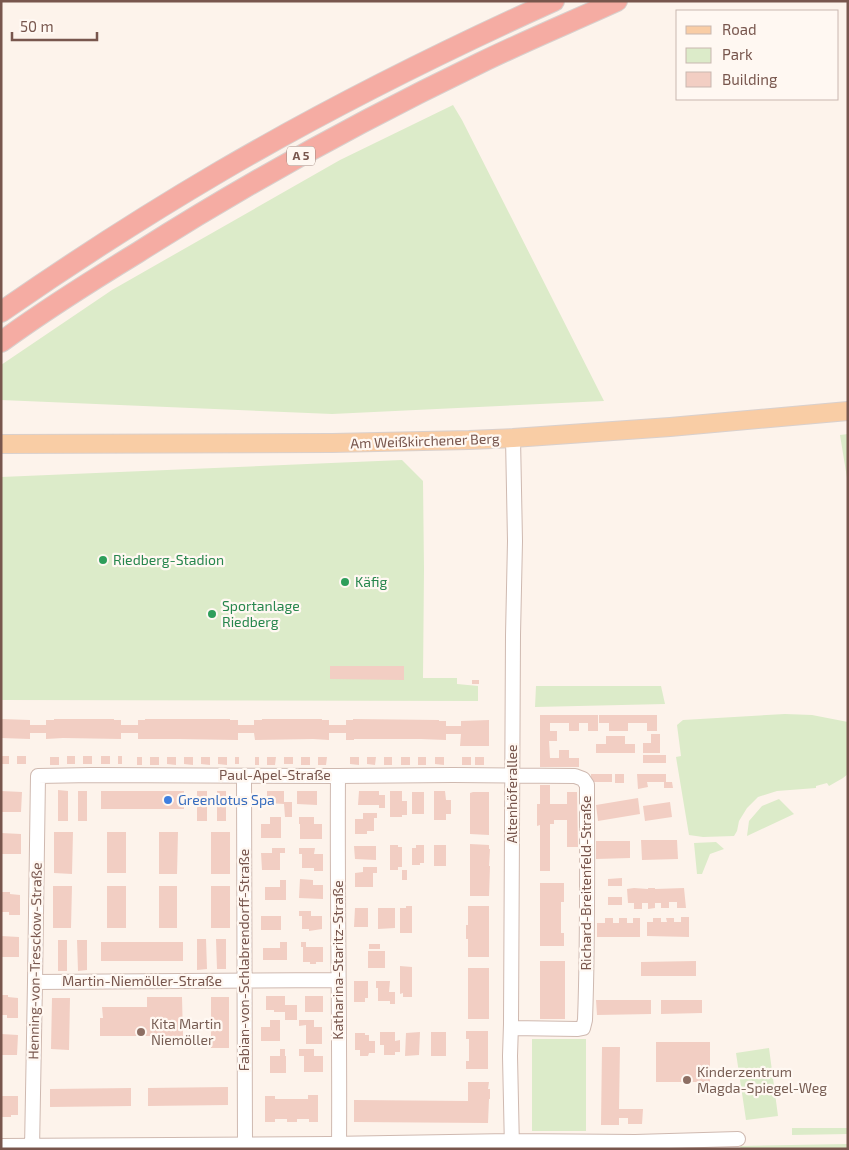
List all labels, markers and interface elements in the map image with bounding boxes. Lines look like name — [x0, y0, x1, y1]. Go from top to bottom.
scale bar — [12, 10, 98, 42]
legend — [676, 10, 839, 100]
text: 50 m — [20, 17, 54, 35]
text: Road — [722, 20, 757, 38]
text: Park — [722, 45, 753, 63]
text: Building — [722, 70, 778, 88]
road number: A 5 — [287, 146, 315, 166]
street label: Am Weißkirchener Berg — [350, 429, 500, 452]
place label: Riedberg-Stadion — [113, 551, 224, 568]
marker: Riedberg-Stadion — [97, 554, 109, 566]
place label: Käfig — [355, 573, 387, 590]
marker: Käfig — [339, 576, 351, 588]
place label: Sportanlage Riedberg — [222, 597, 300, 630]
marker: Sportanlage Riedberg — [206, 608, 218, 620]
street label: Altenhöferallee — [503, 744, 520, 844]
street label: Paul-Apel-Straße — [219, 766, 331, 783]
place label: Greenlotus Spa — [178, 791, 275, 808]
marker: Greenlotus Spa — [162, 794, 174, 806]
street label: Richard-Breitenfeld-Straße — [577, 795, 594, 971]
street label: Fabian-von-Schlabrendorff-Straße — [235, 849, 252, 1071]
street label: Henning-von-Tresckow-Straße — [24, 862, 45, 1060]
street label: Katharina-Staritz-Straße — [329, 880, 346, 1040]
street label: Martin-Niemöller-Straße — [62, 972, 222, 989]
place label: Kita Martin Niemöller — [151, 1015, 221, 1048]
marker: Kita Martin Niemöller — [135, 1026, 147, 1038]
place label: Kinderzentrum Magda-Spiegel-Weg — [697, 1063, 827, 1096]
marker: Kinderzentrum Magda-Spiegel-Weg — [681, 1074, 693, 1086]

